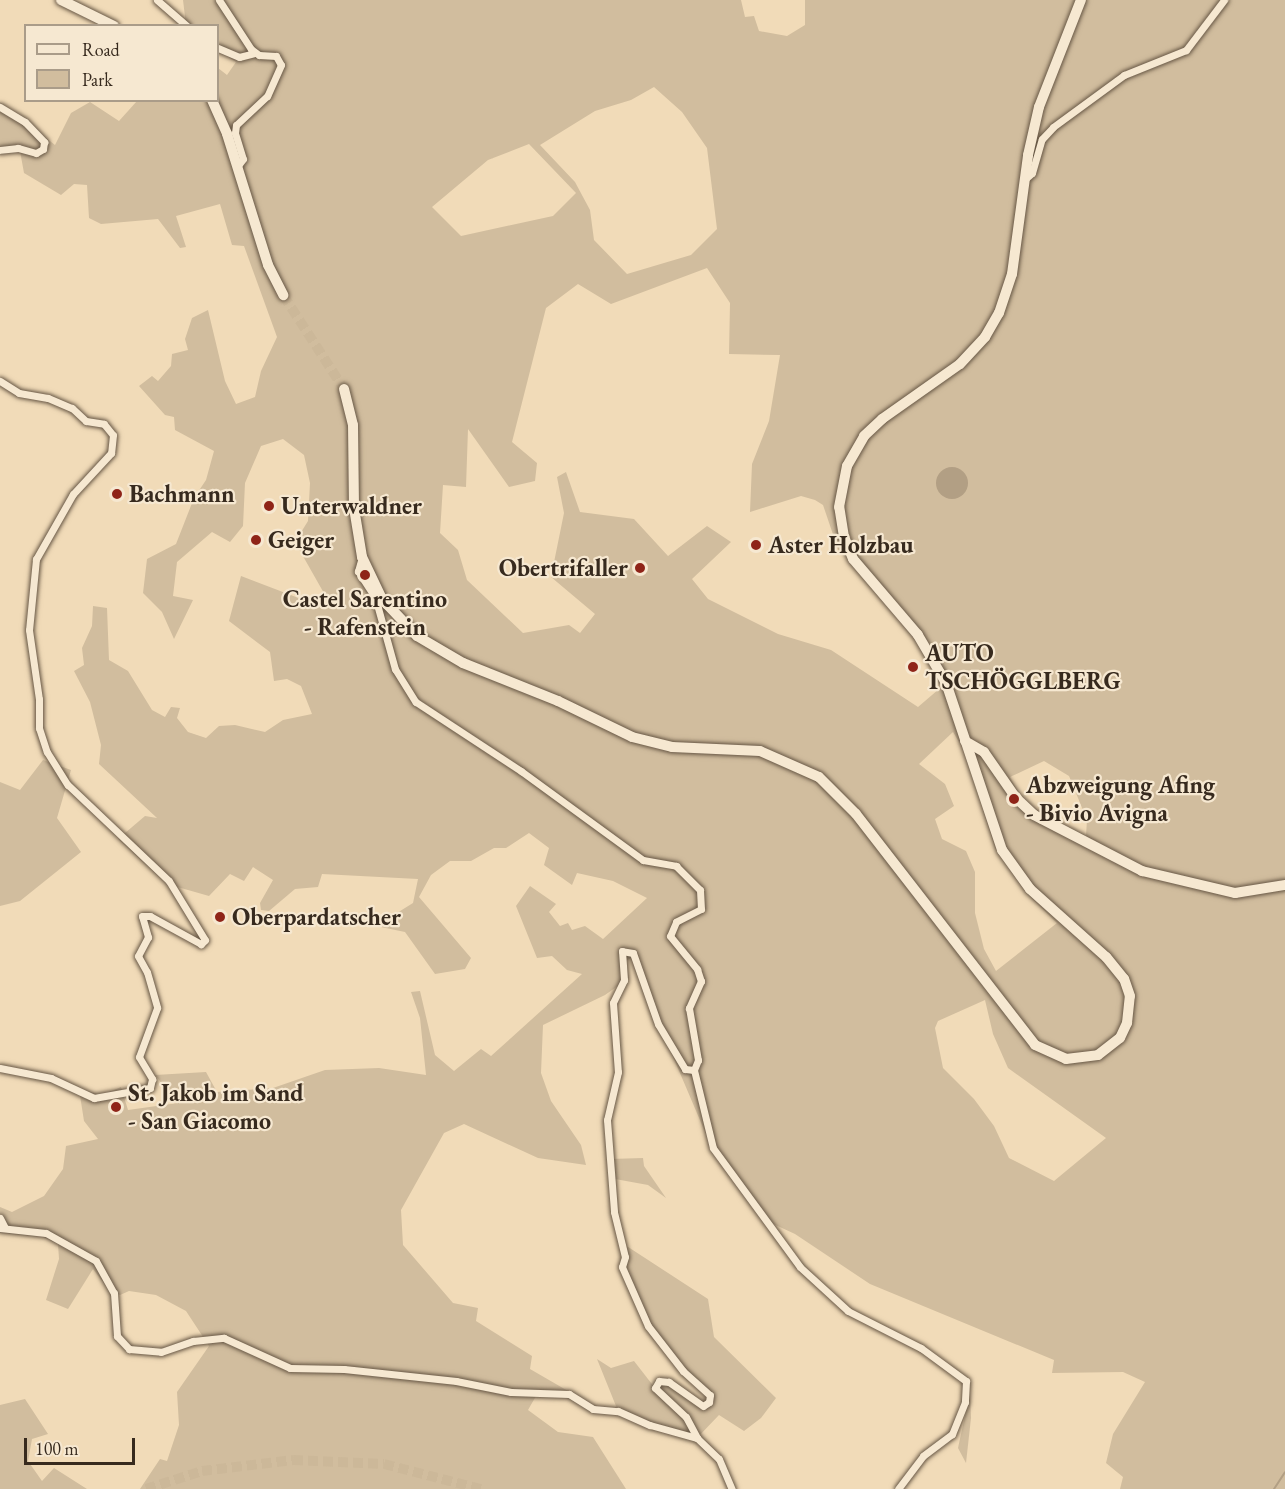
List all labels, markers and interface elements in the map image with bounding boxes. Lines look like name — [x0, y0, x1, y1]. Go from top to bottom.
legend — [24, 24, 219, 102]
text: Road — [82, 38, 120, 61]
text: Park — [82, 68, 113, 91]
place label: Bachmann — [129, 480, 235, 508]
marker: Bachmann — [110, 487, 124, 501]
place label: Unterwaldner — [281, 492, 422, 520]
marker: Unterwaldner — [262, 499, 276, 513]
place label: Geiger — [268, 526, 334, 554]
place label: Aster Holzbau — [768, 531, 913, 559]
marker: Geiger — [249, 533, 263, 547]
marker: Aster Holzbau — [749, 538, 763, 552]
place label: Obertrifaller — [499, 554, 628, 582]
marker: Obertrifaller — [633, 561, 647, 575]
marker: Castel Sarentino - Rafenstein — [358, 568, 372, 582]
place label: Castel Sarentino - Rafenstein — [283, 585, 447, 641]
place label: AUTO TSCHÖGGLBERG — [925, 639, 1121, 695]
marker: AUTO TSCHÖGGLBERG — [906, 660, 920, 674]
place label: Abzweigung Afing - Bivio Avigna — [1026, 771, 1215, 827]
marker: Abzweigung Afing - Bivio Avigna — [1007, 792, 1021, 806]
place label: Oberpardatscher — [232, 903, 401, 931]
marker: Oberpardatscher — [213, 910, 227, 924]
place label: St. Jakob im Sand - San Giacomo — [128, 1079, 304, 1135]
marker: St. Jakob im Sand - San Giacomo — [109, 1100, 123, 1114]
scale bar — [27, 1426, 138, 1464]
text: 100 m — [35, 1437, 79, 1460]

